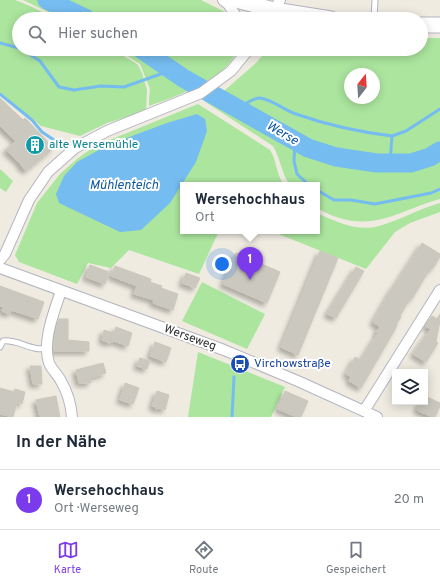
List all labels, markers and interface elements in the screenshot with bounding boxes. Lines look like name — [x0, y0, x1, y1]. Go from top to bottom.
search box — [12, 12, 428, 56]
icon: search — [26, 23, 48, 45]
text: Hier suchen — [58, 25, 138, 44]
north arrow — [344, 68, 380, 104]
water label: Werse — [263, 119, 301, 150]
building icon: alte Wersemühle — [24, 134, 46, 156]
place label: alte Wersemühle — [49, 137, 138, 153]
water label: Mühlenteich — [90, 178, 158, 194]
popup — [180, 182, 320, 234]
text: Wersehochhaus — [195, 191, 305, 210]
text: Ort — [195, 210, 215, 226]
pin: 1 — [237, 247, 263, 280]
your location — [212, 254, 232, 274]
street label: Werseweg — [162, 321, 218, 355]
bus stop icon: Virchowstraße — [229, 353, 251, 375]
place label: Virchowstraße — [254, 356, 331, 372]
map controls — [392, 369, 428, 405]
button: layers — [392, 369, 428, 405]
text: In der Nähe — [16, 432, 107, 454]
text: Wersehochhaus — [54, 482, 164, 501]
text: 1 — [26, 492, 32, 508]
text: 20 m — [394, 492, 424, 508]
text: Ort · Werseweg — [54, 501, 139, 517]
tab: Karte — [54, 539, 81, 577]
tab: Route — [189, 539, 218, 577]
tab: Gespeichert — [326, 539, 386, 577]

